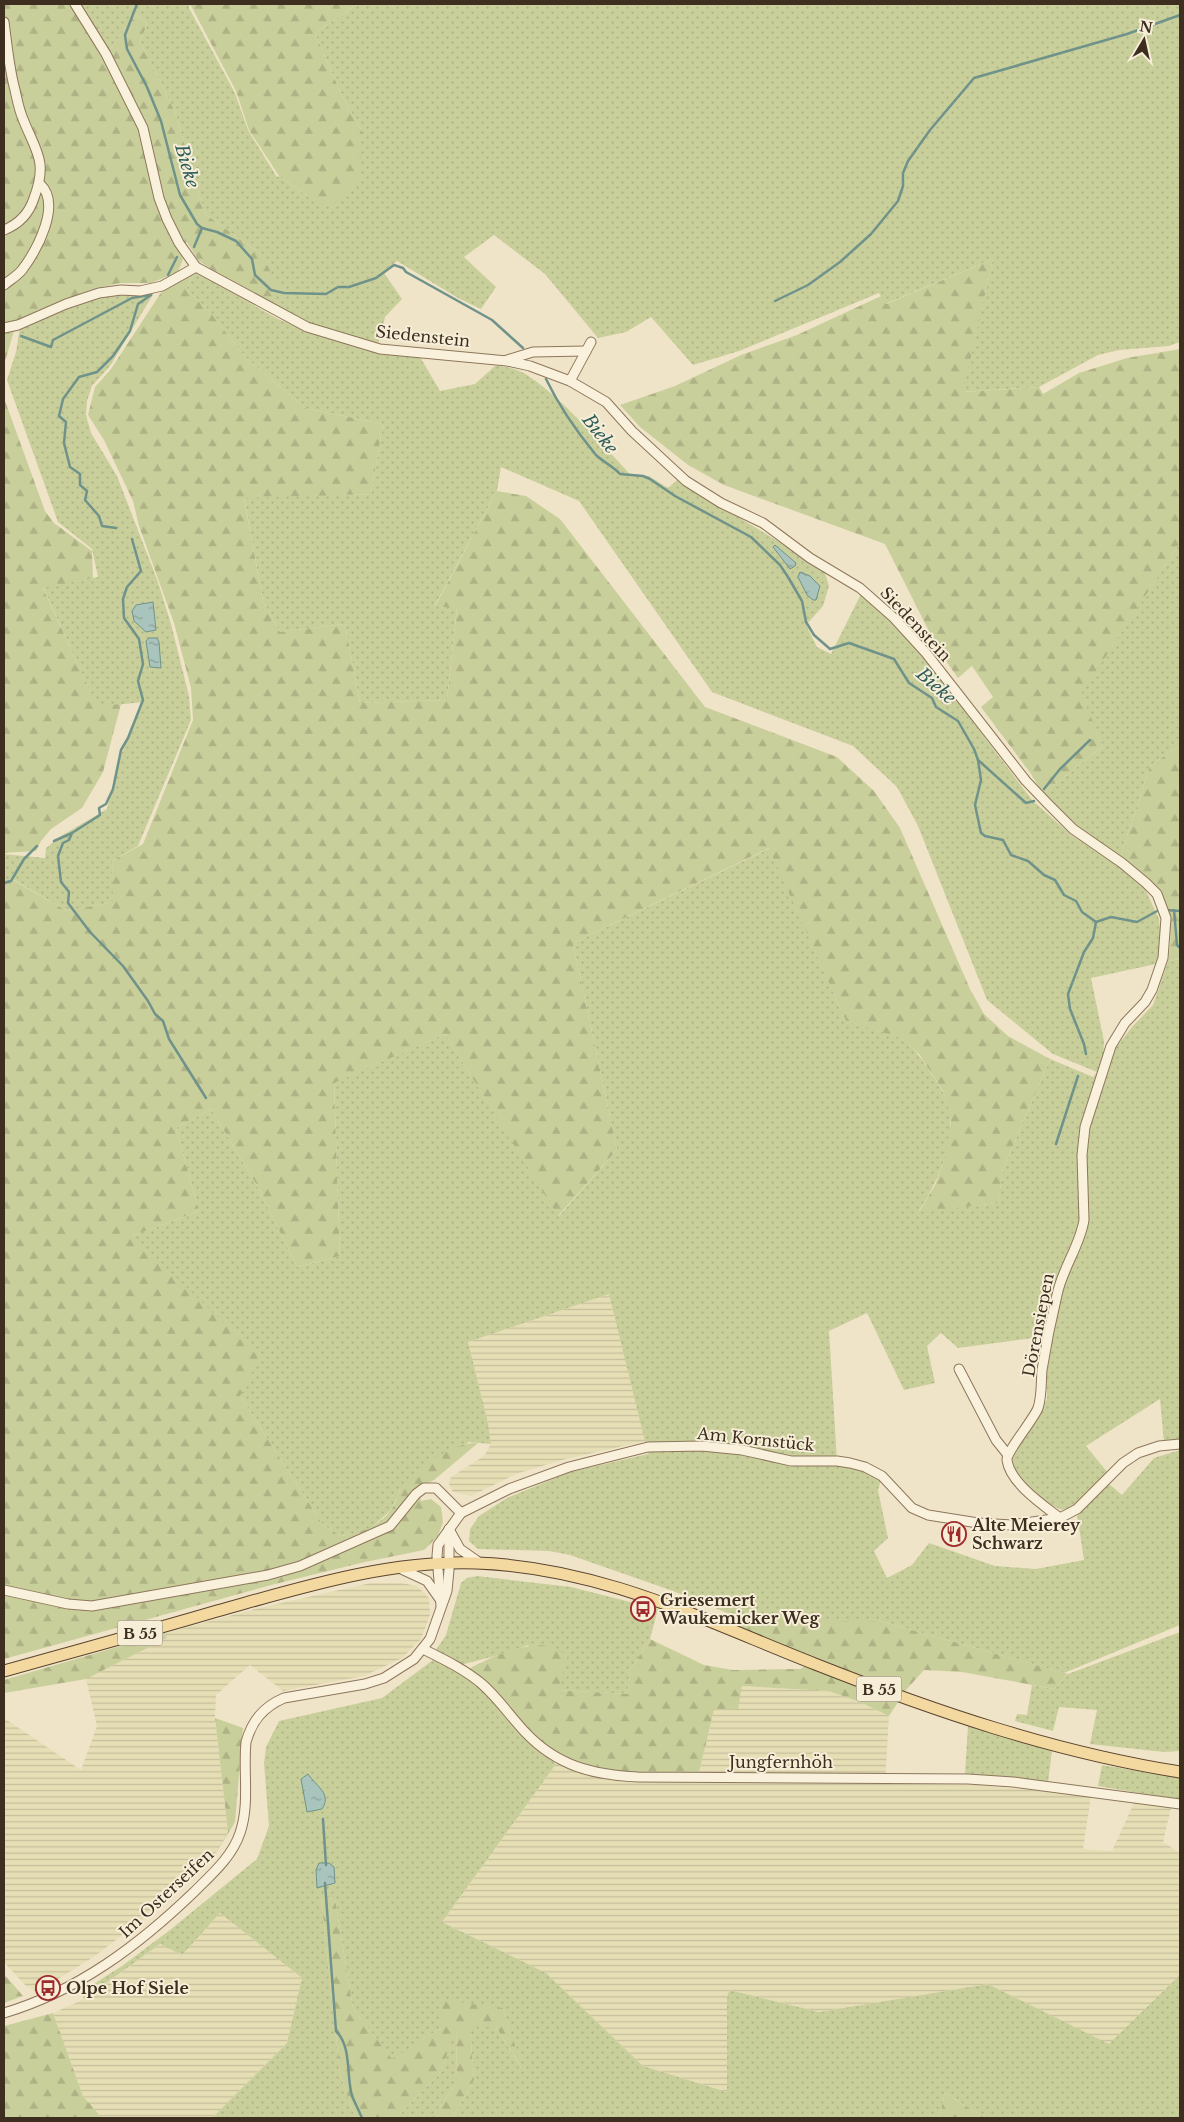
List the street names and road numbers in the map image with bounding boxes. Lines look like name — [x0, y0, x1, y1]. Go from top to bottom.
street label: Siedenstein — [375, 321, 471, 351]
street label: Siedenstein — [876, 582, 956, 666]
street label: Dörensiepen — [1018, 1271, 1058, 1379]
street label: Am Kornstück — [695, 1423, 816, 1455]
road number: B 55 — [118, 1620, 162, 1646]
road number: B 55 — [856, 1676, 902, 1702]
street label: Jungfernhöh — [727, 1752, 833, 1772]
street label: Im Osterseifen — [115, 1844, 217, 1942]

